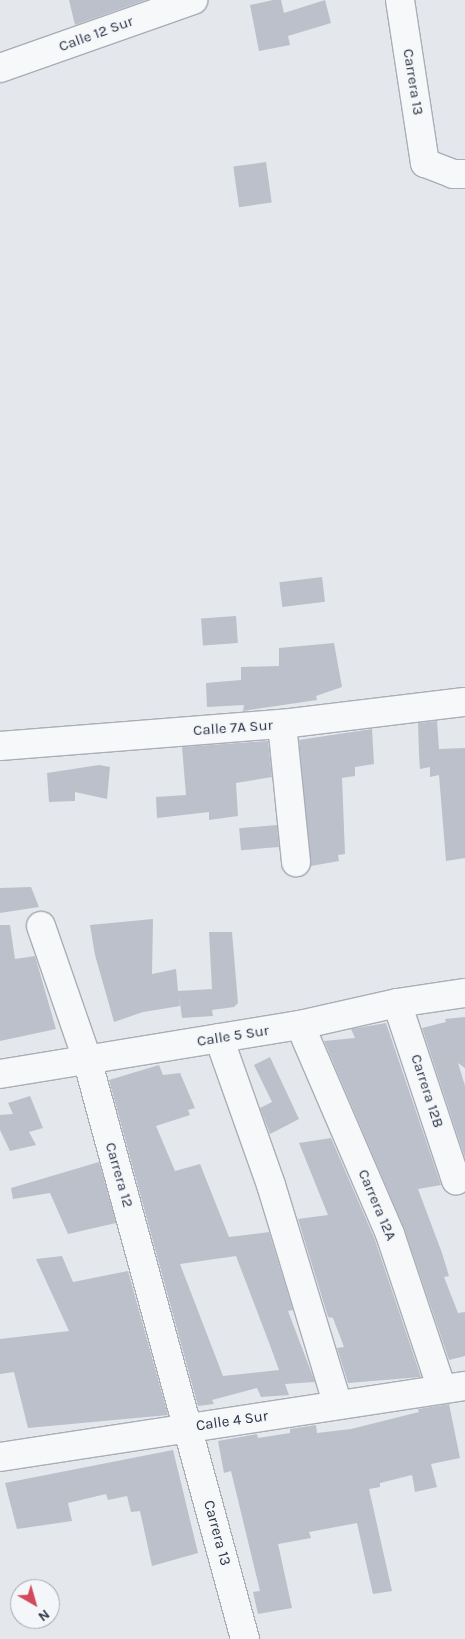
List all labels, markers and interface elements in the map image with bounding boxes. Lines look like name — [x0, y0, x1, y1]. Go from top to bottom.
street label: Calle 12 Sur — [56, 12, 136, 56]
street label: Carrera 13 — [399, 47, 427, 117]
street label: Calle 7A Sur — [193, 716, 273, 740]
street label: Calle 5 Sur — [196, 1021, 270, 1051]
street label: Carrera 12B — [407, 1052, 447, 1130]
street label: Carrera 12 — [101, 1140, 137, 1210]
street label: Carrera 12A — [354, 1167, 400, 1243]
street label: Calle 4 Sur — [195, 1407, 269, 1435]
street label: Carrera 13 — [200, 1498, 234, 1568]
north arrow — [10, 1579, 60, 1629]
text: N — [35, 1606, 53, 1625]

